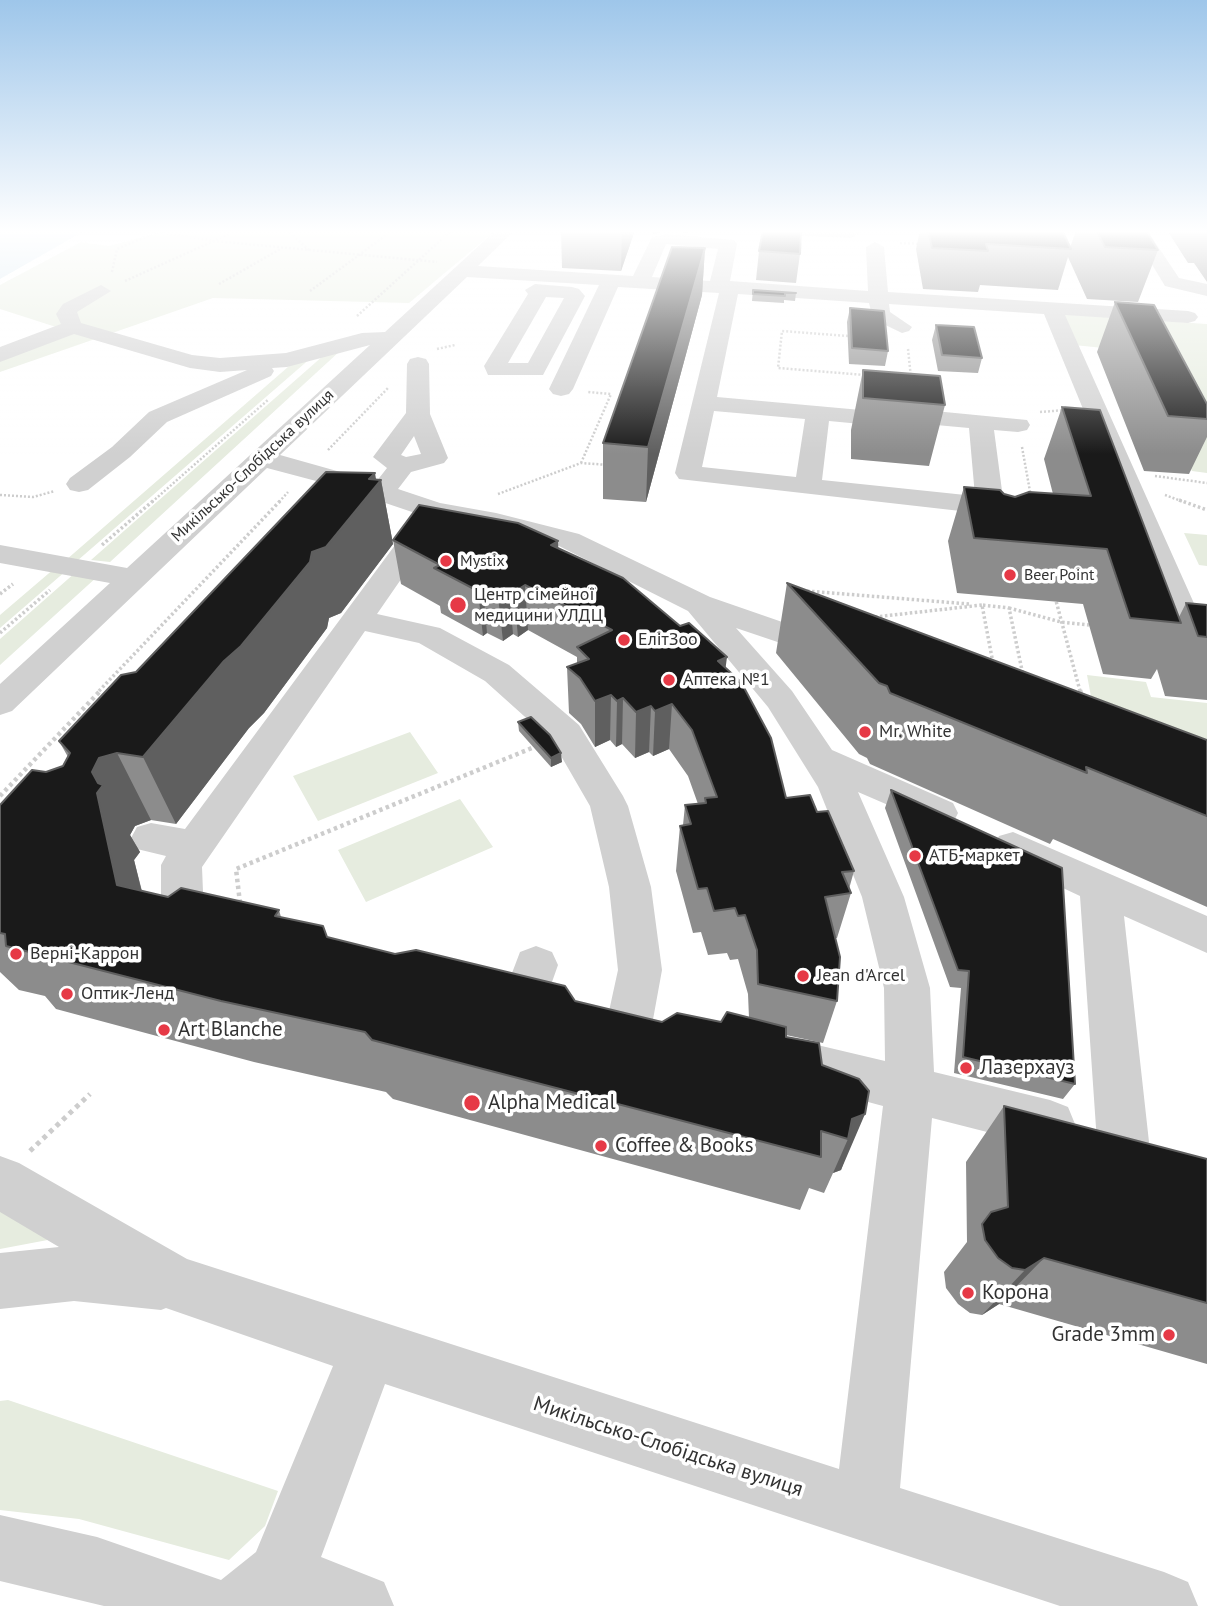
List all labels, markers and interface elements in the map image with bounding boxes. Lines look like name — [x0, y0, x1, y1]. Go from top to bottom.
street label: Микільсько-Слобідська вулиця — [168, 386, 338, 546]
place label: Mystix — [460, 551, 505, 571]
marker: Mystix — [438, 553, 454, 569]
place label: Beer Point — [1024, 565, 1095, 585]
marker: Beer Point — [1002, 567, 1018, 583]
place label: Центр сімейної медицини УЛДЦ — [474, 584, 603, 626]
marker: Центр сімейної медицини УЛДЦ — [448, 595, 468, 615]
place label: ЕлітЗоо — [638, 629, 698, 651]
marker: ЕлітЗоо — [616, 632, 632, 648]
place label: Аптека №1 — [683, 669, 770, 691]
marker: Аптека №1 — [661, 672, 677, 688]
place label: Mr. White — [879, 721, 952, 743]
marker: Mr. White — [857, 724, 873, 740]
place label: АТБ-маркет — [929, 845, 1020, 867]
marker: АТБ-маркет — [907, 848, 923, 864]
place label: Верні-Каррон — [30, 943, 139, 965]
marker: Верні-Каррон — [8, 946, 24, 962]
place label: Jean d'Arcel — [817, 965, 905, 987]
marker: Jean d'Arcel — [795, 968, 811, 984]
place label: Оптик-Ленд — [81, 983, 174, 1005]
marker: Оптик-Ленд — [59, 986, 75, 1002]
place label: Art Blanche — [178, 1017, 283, 1043]
marker: Art Blanche — [156, 1022, 172, 1038]
place label: Лазерхауз — [980, 1055, 1075, 1081]
marker: Лазерхауз — [958, 1060, 974, 1076]
place label: Alpha Medical — [488, 1090, 616, 1116]
marker: Alpha Medical — [462, 1093, 482, 1113]
place label: Coffee & Books — [615, 1133, 754, 1159]
marker: Coffee & Books — [593, 1138, 609, 1154]
place label: Корона — [982, 1280, 1049, 1306]
marker: Корона — [960, 1285, 976, 1301]
place label: Grade 3mm — [1051, 1322, 1155, 1348]
marker: Grade 3mm — [1161, 1327, 1177, 1343]
street label: Микільсько-Слобідська вулиця — [530, 1391, 806, 1503]

